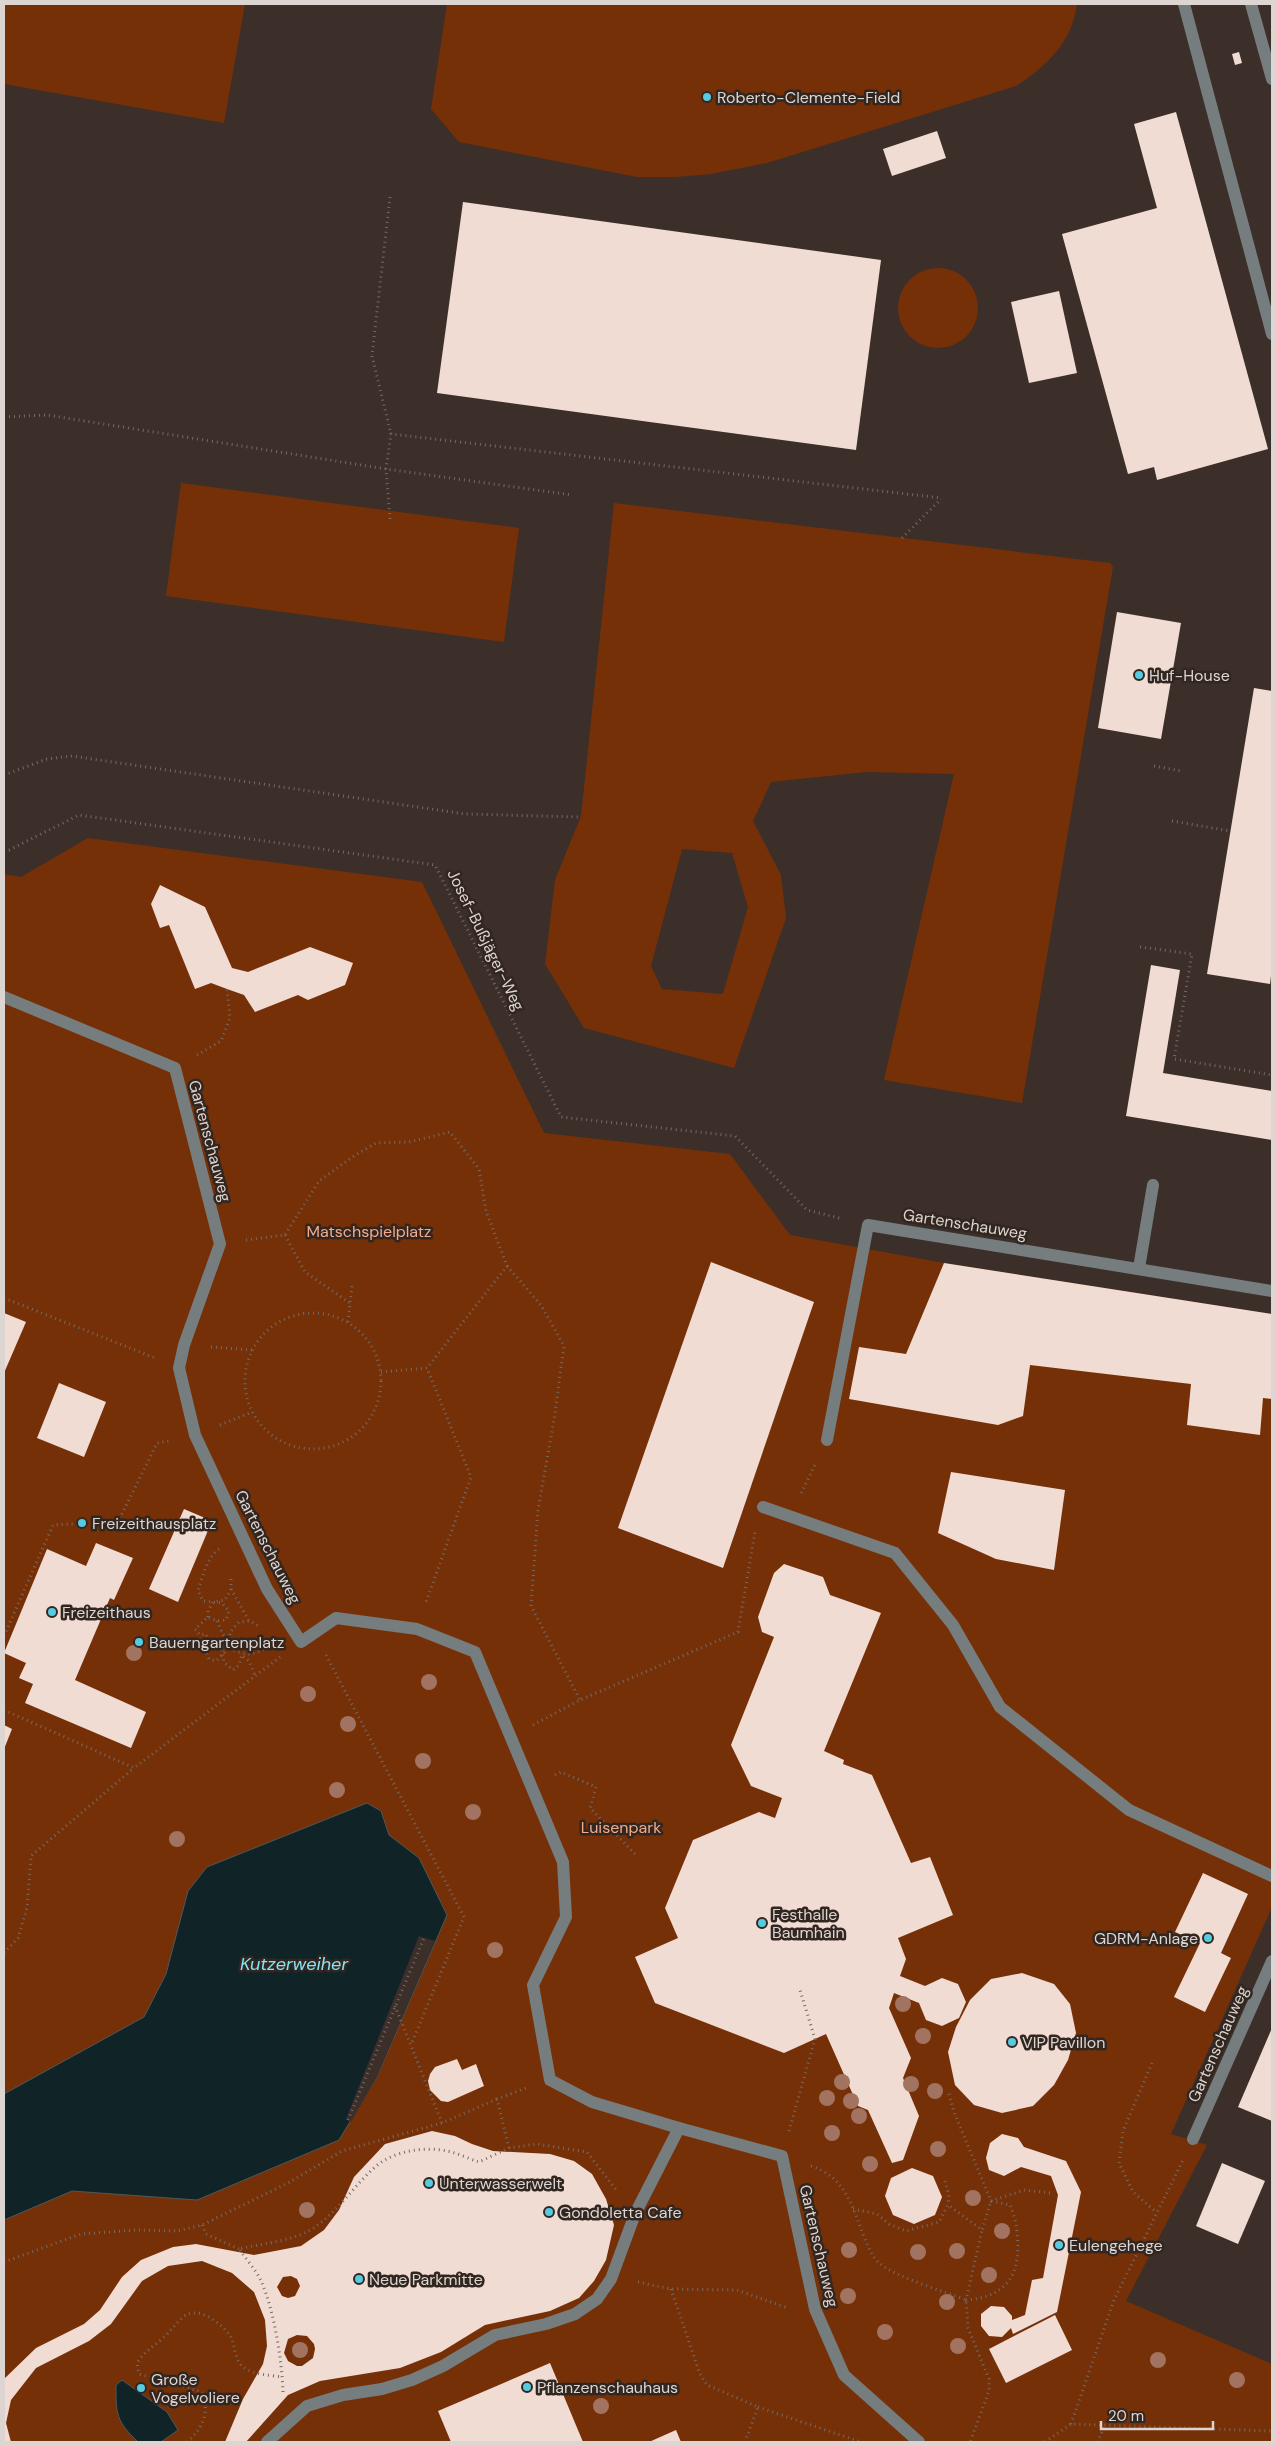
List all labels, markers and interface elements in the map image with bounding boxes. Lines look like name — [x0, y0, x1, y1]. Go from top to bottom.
place label: Roberto-Clemente-Field — [717, 87, 900, 108]
marker: Roberto-Clemente-Field — [701, 91, 713, 103]
place label: Huf-House — [1149, 665, 1230, 686]
marker: Huf-House — [1133, 669, 1145, 681]
street label: Josef-Bußjäger-Weg — [443, 866, 529, 1014]
street label: Gartenschauweg — [184, 1078, 236, 1204]
street label: Gartenschauweg — [902, 1204, 1029, 1244]
park label: Matschspielplatz — [307, 1221, 431, 1242]
street label: Gartenschauweg — [230, 1486, 306, 1608]
place label: Freizeithausplatz — [92, 1513, 216, 1534]
marker: Freizeithausplatz — [76, 1517, 88, 1529]
place label: Freizeithaus — [62, 1602, 151, 1623]
marker: Freizeithaus — [46, 1606, 58, 1618]
place label: Bauerngartenplatz — [149, 1632, 284, 1653]
marker: Bauerngartenplatz — [133, 1636, 145, 1648]
park label: Luisenpark — [581, 1817, 661, 1838]
place label: Festhalle Baumhain — [772, 1904, 845, 1943]
marker: Festhalle Baumhain — [756, 1917, 768, 1929]
place label: GDRM-Anlage — [1094, 1928, 1198, 1949]
marker: GDRM-Anlage — [1202, 1932, 1214, 1944]
water label: Kutzerweiher — [240, 1952, 349, 1976]
street label: Gartenschauweg — [1183, 1982, 1253, 2105]
place label: VIP Pavillon — [1022, 2032, 1105, 2053]
marker: VIP Pavillon — [1006, 2036, 1018, 2048]
place label: Unterwasserwelt — [439, 2173, 562, 2194]
marker: Unterwasserwelt — [423, 2177, 435, 2189]
street label: Gartenschauweg — [795, 2183, 843, 2309]
place label: Gondoletta Cafe — [559, 2202, 682, 2223]
marker: Gondoletta Cafe — [543, 2206, 555, 2218]
place label: Eulengehege — [1069, 2235, 1163, 2256]
marker: Eulengehege — [1053, 2239, 1065, 2251]
place label: Neue Parkmitte — [369, 2269, 483, 2290]
marker: Neue Parkmitte — [353, 2273, 365, 2285]
place label: Große Vogelvoliere — [151, 2369, 240, 2408]
place label: Pflanzenschauhaus — [537, 2377, 678, 2398]
marker: Pflanzenschauhaus — [521, 2381, 533, 2393]
marker: Große Vogelvoliere — [135, 2382, 147, 2394]
scale bar — [1101, 2398, 1214, 2430]
text: 20 m — [1108, 2406, 1144, 2426]

